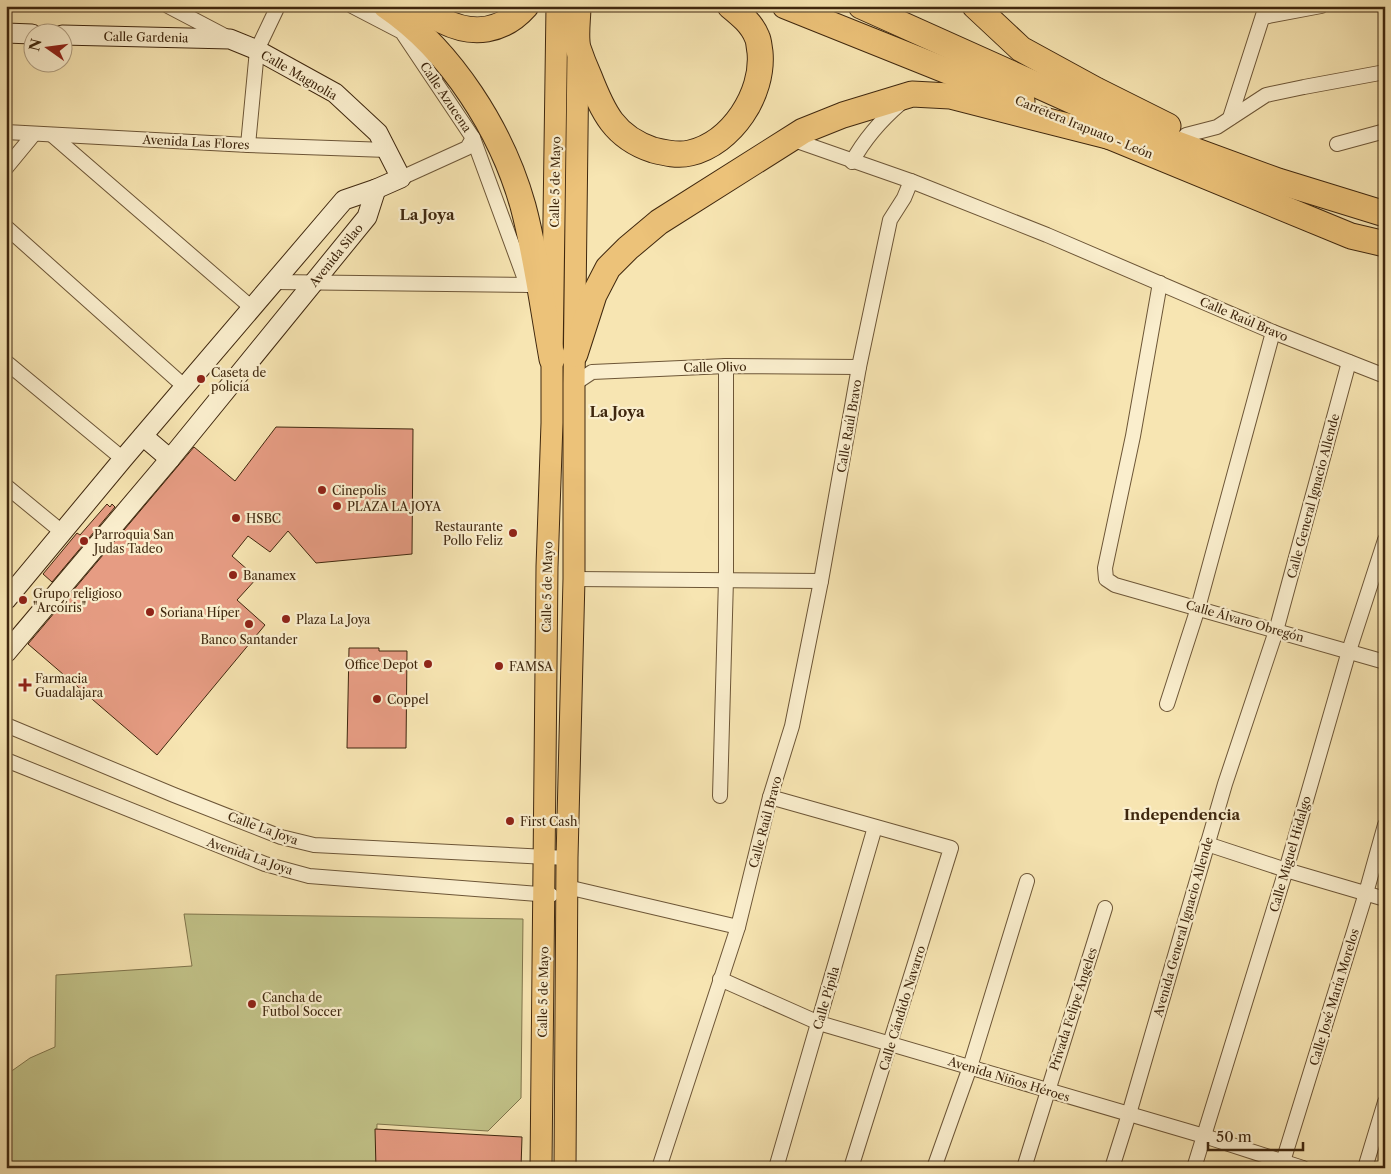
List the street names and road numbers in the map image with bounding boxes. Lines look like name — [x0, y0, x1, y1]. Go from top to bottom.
street label: Calle Gardenia — [103, 29, 189, 45]
street label: Calle Magnolia — [258, 47, 340, 103]
street label: Calle Azucena — [417, 59, 475, 136]
street label: Carretera Irapuato - León — [1013, 92, 1156, 162]
street label: Avenida Las Flores — [141, 132, 250, 152]
street label: Calle 5 de Mayo — [547, 136, 563, 228]
street label: Avenida Silao — [305, 220, 366, 290]
street label: Calle Raúl Bravo — [1198, 294, 1290, 344]
street label: Calle Olivo — [683, 359, 747, 375]
street label: Calle Raúl Bravo — [833, 378, 865, 474]
street label: Calle General Ignacio Allende — [1284, 412, 1342, 580]
street label: Calle 5 de Mayo — [539, 541, 555, 633]
street label: Calle Álvaro Obregón — [1184, 596, 1307, 645]
street label: Calle Raúl Bravo — [746, 774, 784, 870]
street label: Calle Miguel Hidalgo — [1266, 794, 1314, 914]
street label: Calle La Joya — [226, 808, 301, 848]
street label: Avenida La Joya — [204, 834, 296, 878]
street label: Avenida General Ignacio Allende — [1150, 835, 1216, 1020]
street label: Calle José María Morelos — [1306, 927, 1362, 1067]
street label: Calle Cándido Navarro — [876, 944, 928, 1072]
street label: Privada Felipe Ángeles — [1045, 945, 1100, 1072]
street label: Calle 5 de Mayo — [535, 946, 551, 1038]
street label: Calle Pípila — [810, 964, 842, 1031]
street label: Avenida Niños Héroes — [945, 1053, 1072, 1105]

